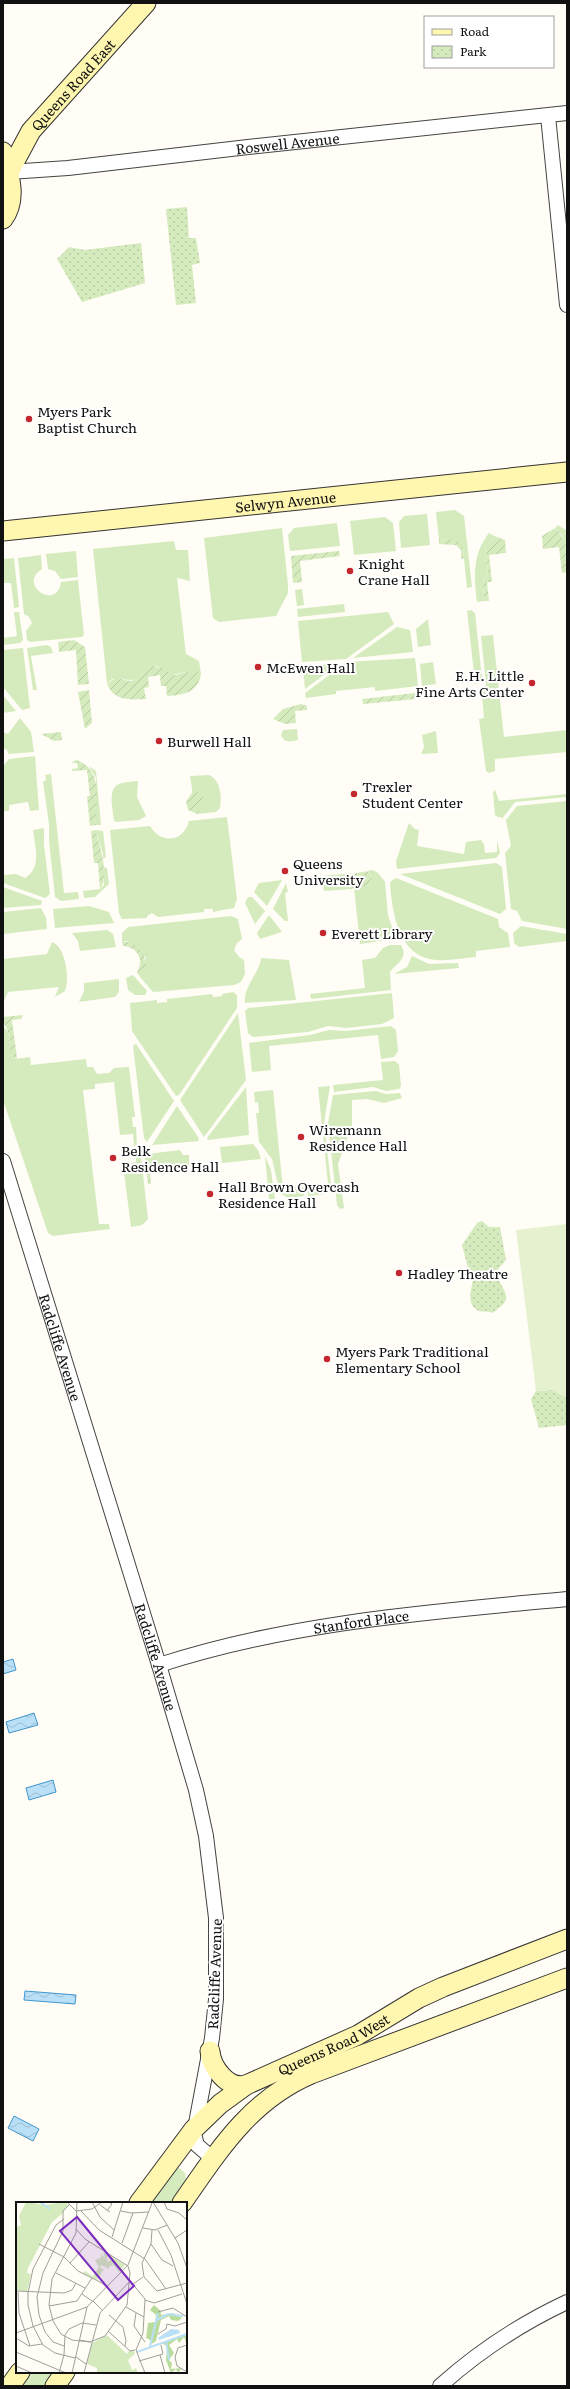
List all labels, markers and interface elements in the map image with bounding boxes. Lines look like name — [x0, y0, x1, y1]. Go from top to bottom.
legend — [424, 16, 554, 68]
text: Road — [460, 22, 490, 40]
street label: Queens Road East — [26, 34, 120, 135]
text: Park — [460, 42, 487, 60]
street label: Roswell Avenue — [234, 127, 340, 158]
place label: Myers Park Baptist Church — [37, 401, 137, 437]
marker: Myers Park Baptist Church — [24, 414, 34, 424]
street label: Selwyn Avenue — [234, 486, 337, 517]
place label: Knight Crane Hall — [358, 553, 430, 589]
marker: Knight Crane Hall — [345, 566, 355, 576]
place label: McEwen Hall — [266, 657, 355, 677]
marker: McEwen Hall — [253, 662, 263, 672]
place label: E.H. Little Fine Arts Center — [415, 665, 524, 701]
marker: E.H. Little Fine Arts Center — [527, 678, 537, 688]
place label: Burwell Hall — [167, 731, 252, 751]
marker: Burwell Hall — [154, 736, 164, 746]
place label: Trexler Student Center — [362, 776, 463, 812]
marker: Trexler Student Center — [349, 789, 359, 799]
place label: Queens University — [293, 853, 364, 889]
marker: Queens University — [280, 866, 290, 876]
place label: Everett Library — [331, 923, 434, 943]
marker: Everett Library — [318, 928, 328, 938]
place label: Wiremann Residence Hall — [309, 1119, 407, 1155]
marker: Wiremann Residence Hall — [296, 1132, 306, 1142]
place label: Belk Residence Hall — [121, 1140, 219, 1176]
marker: Belk Residence Hall — [108, 1153, 118, 1163]
place label: Hall Brown Overcash Residence Hall — [218, 1176, 359, 1212]
marker: Hall Brown Overcash Residence Hall — [205, 1189, 215, 1199]
place label: Hadley Theatre — [407, 1263, 508, 1283]
marker: Hadley Theatre — [394, 1268, 404, 1278]
street label: Radcliffe Avenue — [35, 1291, 87, 1403]
place label: Myers Park Traditional Elementary School — [335, 1341, 489, 1377]
marker: Myers Park Traditional Elementary School — [322, 1354, 332, 1364]
street label: Radcliffe Avenue — [130, 1601, 182, 1713]
street label: Stanford Place — [312, 1605, 410, 1638]
street label: Radcliffe Avenue — [202, 1918, 226, 2030]
street label: Queens Road West — [274, 2008, 393, 2080]
inset map — [16, 2202, 187, 2373]

